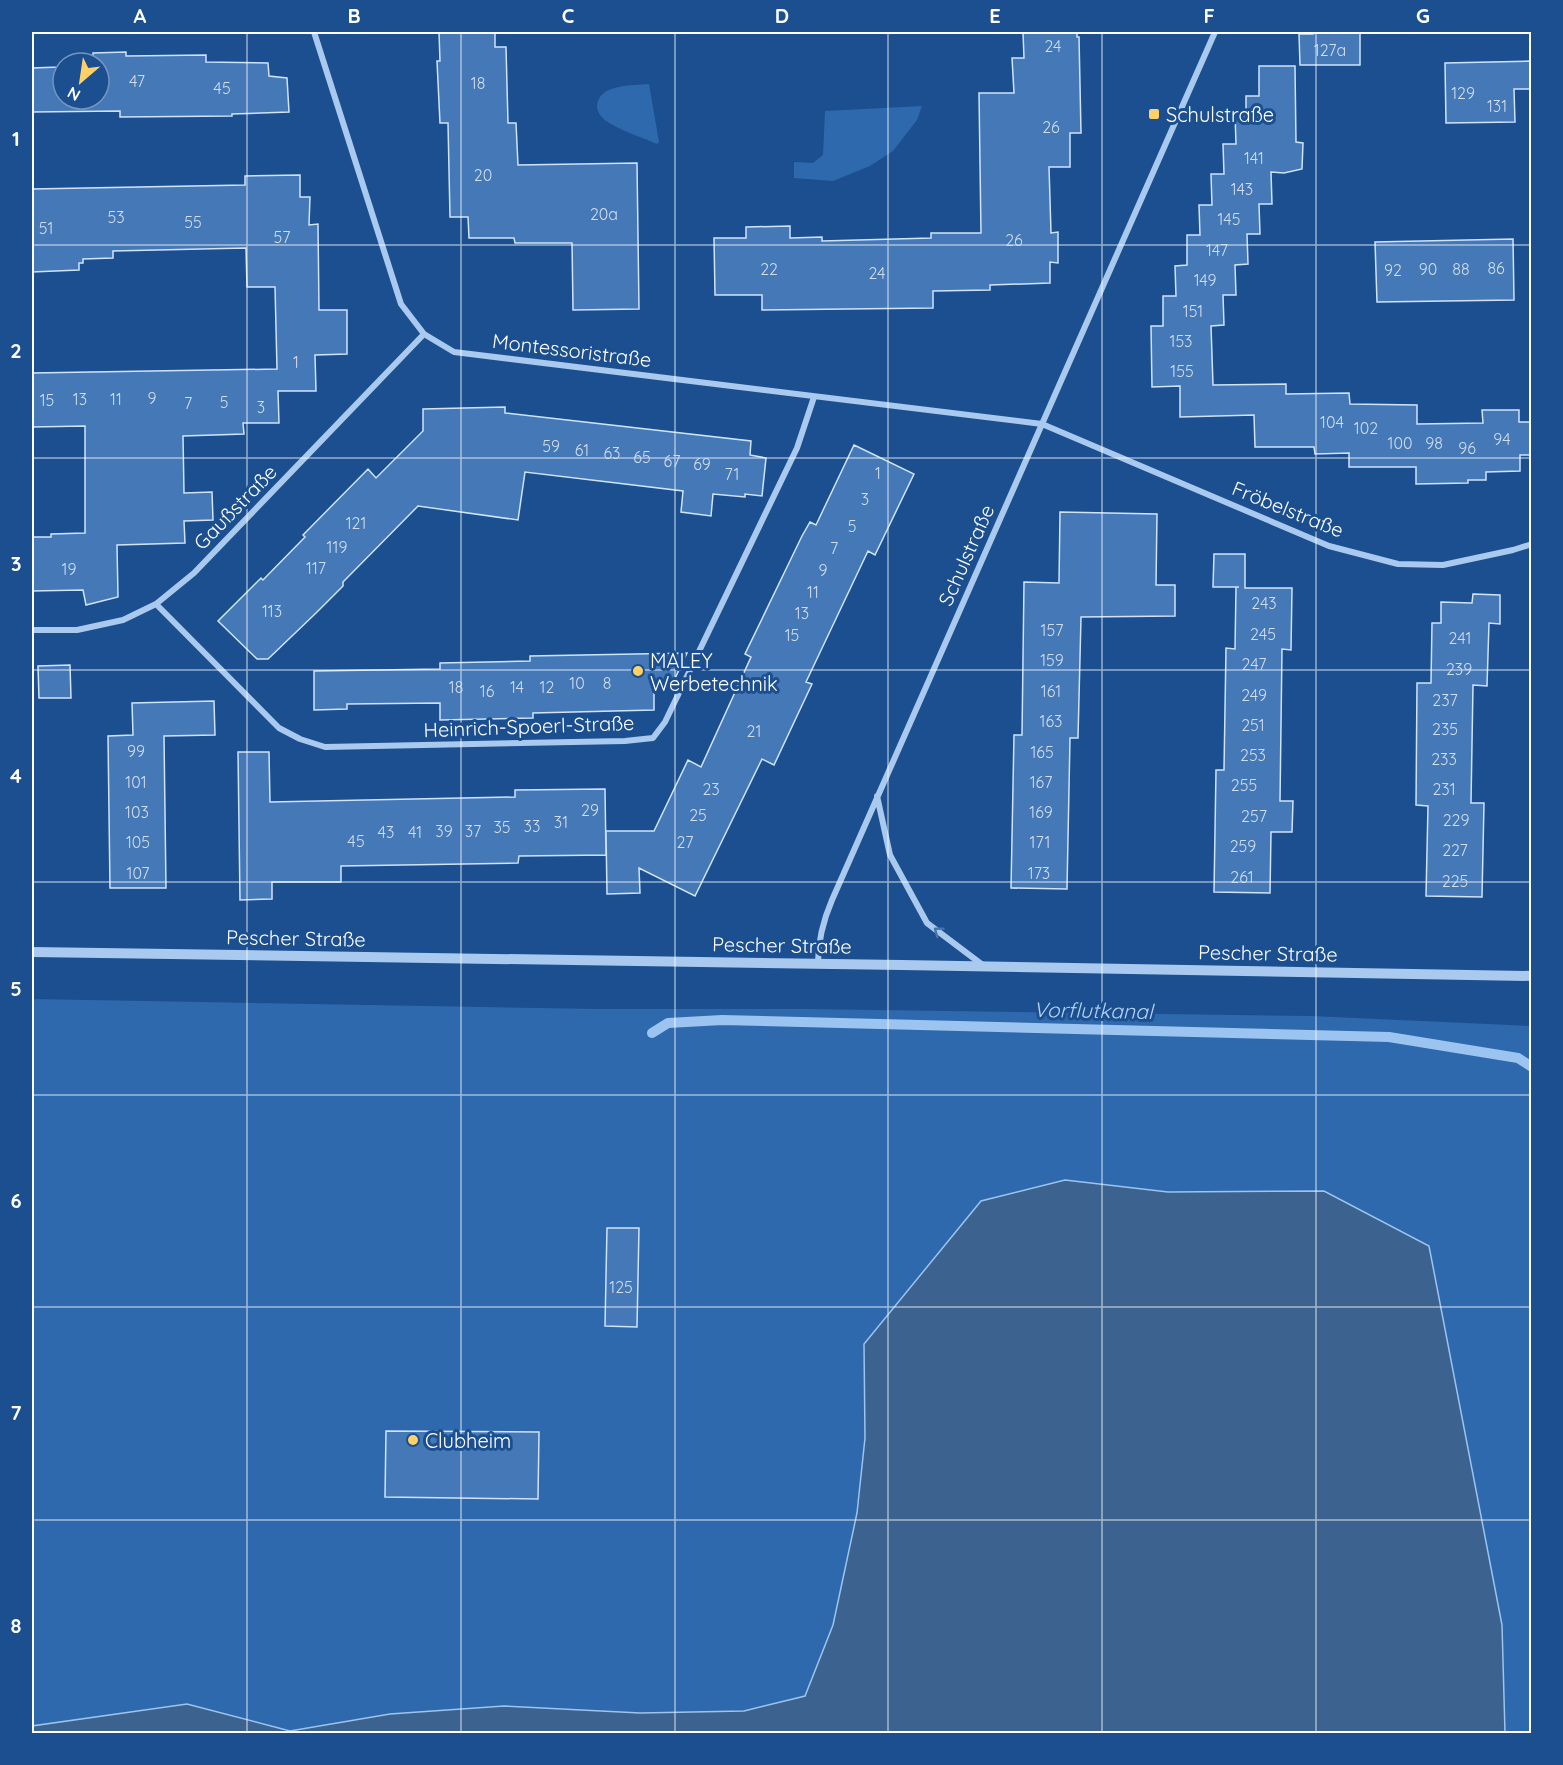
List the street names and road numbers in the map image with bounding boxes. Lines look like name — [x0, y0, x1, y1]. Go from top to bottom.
street label: Montessoristraße — [491, 328, 653, 372]
street label: Gaußstraße — [188, 459, 282, 555]
street label: Fröbelstraße — [1229, 475, 1347, 543]
street label: Schulstraße — [933, 501, 999, 609]
street label: Heinrich-Spoerl-Straße — [423, 710, 635, 742]
street label: Pescher Straße — [226, 924, 366, 952]
street label: Pescher Straße — [712, 931, 852, 959]
street label: Pescher Straße — [1198, 939, 1338, 967]

